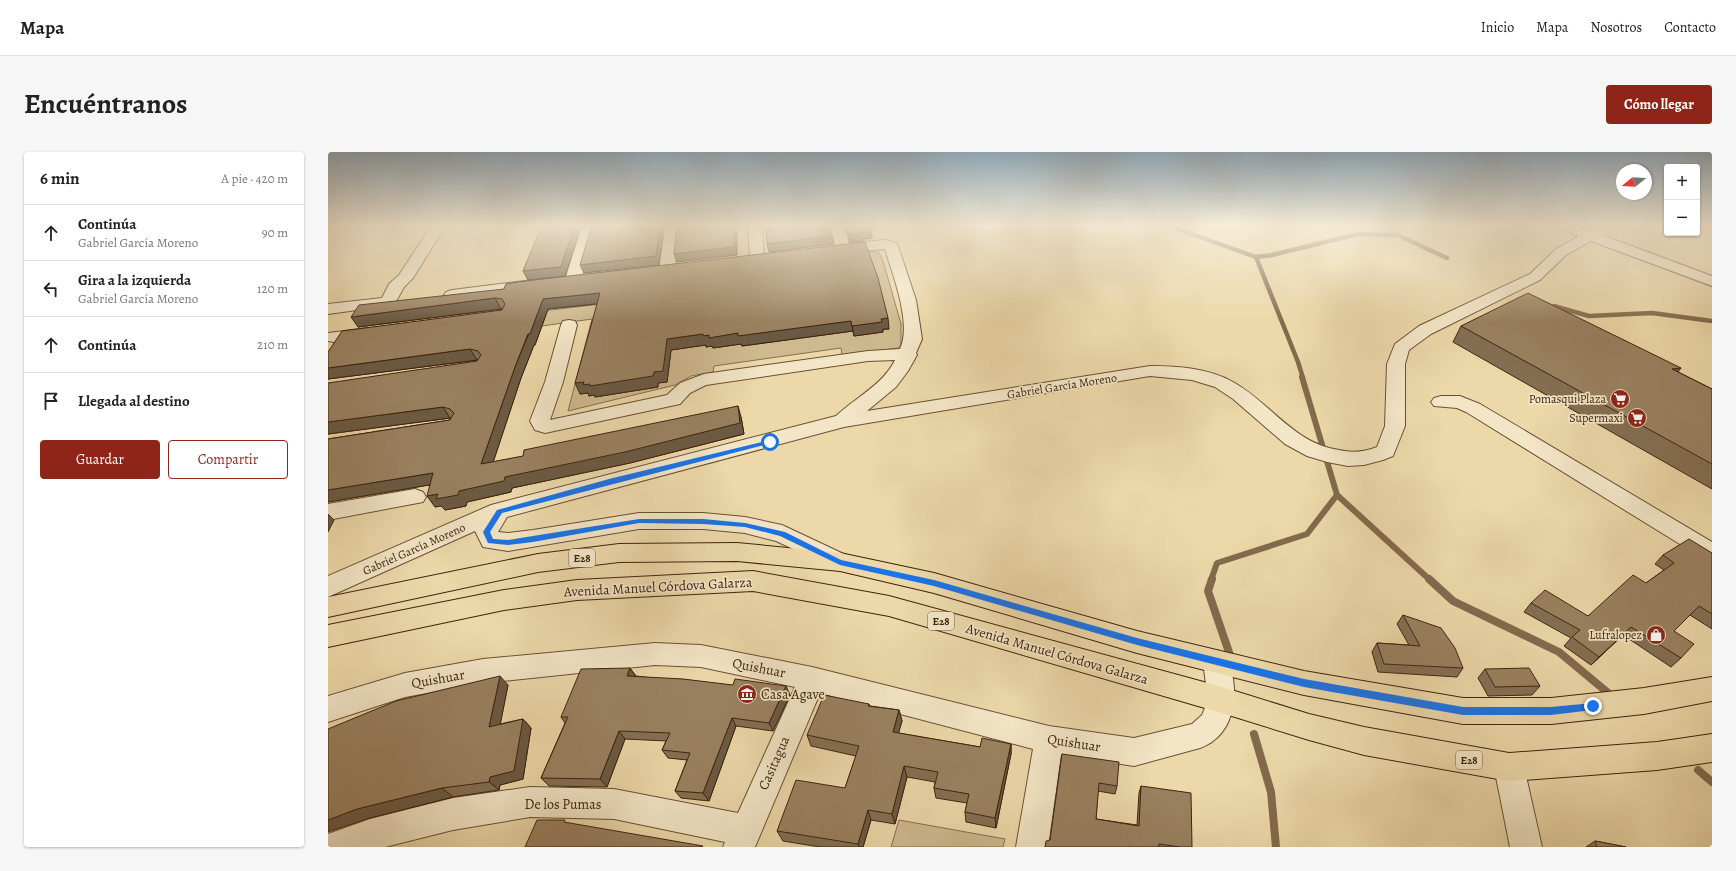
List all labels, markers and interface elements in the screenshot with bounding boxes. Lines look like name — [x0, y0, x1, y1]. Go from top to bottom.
text: Mapa — [20, 15, 64, 41]
text: Inicio — [1481, 18, 1514, 37]
text: Mapa — [1536, 18, 1568, 37]
text: Nosotros — [1590, 18, 1642, 37]
text: Contacto — [1664, 18, 1716, 37]
text: Encuéntranos — [24, 85, 188, 123]
button: Cómo llegar — [1606, 85, 1712, 124]
north arrow — [1616, 164, 1652, 200]
map controls — [1664, 164, 1700, 236]
button: + — [1664, 164, 1700, 200]
text: 6 min — [40, 167, 80, 190]
text: A pie · 420 m — [221, 170, 288, 187]
button: − — [1664, 200, 1700, 236]
text: Continúa — [78, 214, 136, 234]
icon: ahead — [40, 222, 62, 244]
text: 90 m — [262, 224, 288, 241]
text: Gabriel García Moreno — [78, 234, 198, 251]
text: Gira a la izquierda — [78, 270, 191, 290]
icon: left — [40, 278, 62, 300]
text: 120 m — [257, 280, 288, 297]
text: Gabriel García Moreno — [78, 290, 198, 307]
icon: ahead — [40, 334, 62, 356]
text: Continúa — [78, 335, 136, 355]
text: 210 m — [257, 336, 288, 353]
street label: Gabriel García Moreno — [1006, 369, 1118, 403]
supermarket icon: Pomasqui Plaza — [1609, 388, 1631, 410]
icon: arrive — [40, 390, 62, 412]
text: Llegada al destino — [78, 391, 190, 411]
place label: Pomasqui Plaza — [1529, 391, 1606, 407]
supermarket icon: Supermaxi — [1626, 407, 1648, 429]
place label: Supermaxi — [1569, 410, 1623, 426]
route start — [761, 433, 779, 451]
button: Guardar — [40, 440, 160, 479]
button: Compartir — [168, 440, 288, 479]
street label: Gabriel García Moreno — [360, 519, 468, 579]
road number: E28 — [569, 549, 595, 567]
street label: Avenida Manuel Córdova Galarza — [562, 573, 753, 601]
road number: E28 — [928, 612, 954, 630]
street label: Avenida Manuel Córdova Galarza — [963, 619, 1151, 689]
shop icon: Lufralopez — [1645, 624, 1667, 646]
place label: Lufralopez — [1589, 627, 1642, 643]
street label: Quishuar — [731, 654, 788, 683]
street label: Quishuar — [410, 665, 467, 693]
museum icon: Casa Agave — [736, 683, 758, 705]
place label: Casa Agave — [761, 685, 825, 704]
route end — [1584, 697, 1602, 715]
street label: Quishuar — [1046, 729, 1103, 757]
street label: Casitagua — [754, 733, 794, 793]
road number: E28 — [1456, 751, 1482, 769]
street label: De los Pumas — [525, 795, 601, 814]

